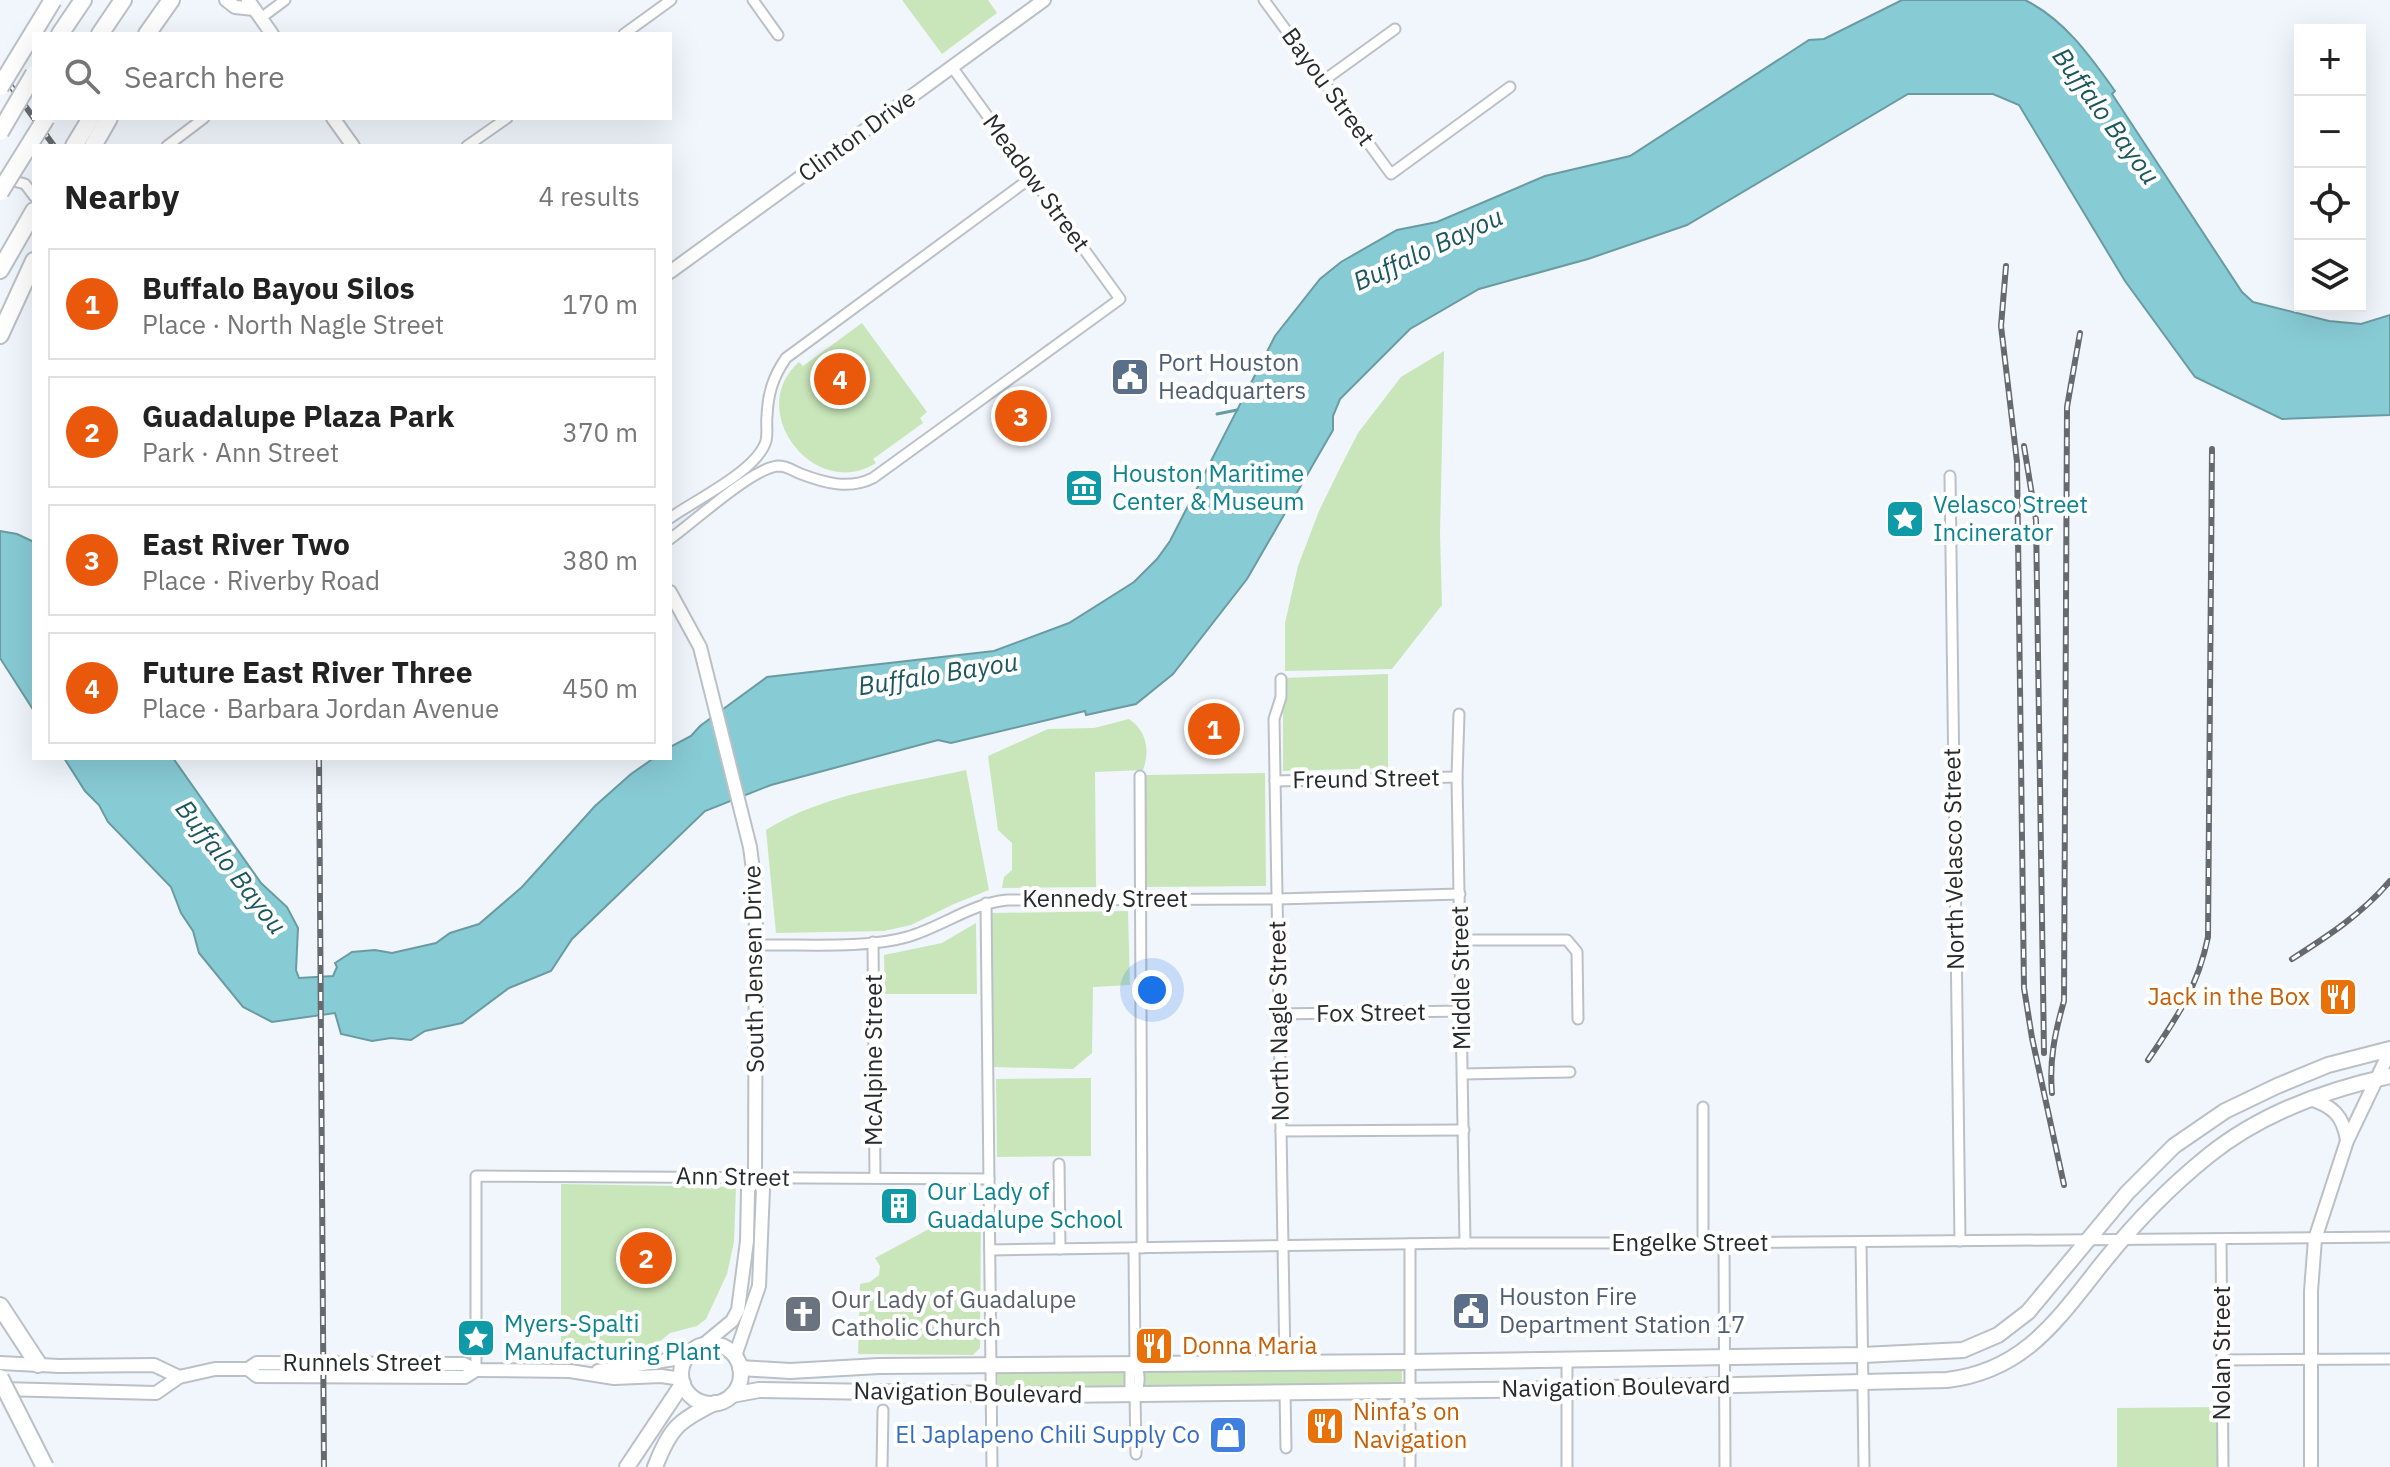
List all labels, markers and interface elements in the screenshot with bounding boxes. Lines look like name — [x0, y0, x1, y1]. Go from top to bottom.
street label: Bayou Street — [1275, 21, 1383, 152]
map controls — [2294, 24, 2366, 312]
button: + — [2294, 24, 2366, 96]
search box — [32, 32, 672, 120]
water label: Buffalo Bayou — [2046, 40, 2168, 191]
icon: search — [60, 54, 104, 98]
text: Search here — [124, 57, 285, 96]
street label: Clinton Drive — [791, 82, 922, 189]
button: − — [2294, 96, 2366, 168]
street label: Meadow Street — [976, 107, 1098, 258]
button: locate — [2294, 168, 2366, 240]
text: Nearby — [64, 174, 179, 218]
text: 4 results — [538, 179, 640, 213]
water label: Buffalo Bayou — [1347, 199, 1508, 298]
button: layers — [2294, 240, 2366, 312]
text: Buffalo Bayou Silos — [142, 268, 415, 307]
text: 1 — [84, 287, 100, 321]
text: 170 m — [562, 287, 638, 321]
text: Place · North Nagle Street — [142, 307, 444, 341]
place label: Port Houston Headquarters — [1158, 346, 1306, 406]
pin: 4 — [814, 349, 866, 409]
public building icon: Port Houston Headquarters — [1109, 356, 1151, 398]
pin: 3 — [995, 386, 1047, 446]
text: Guadalupe Plaza Park — [142, 396, 454, 435]
text: 2 — [84, 415, 100, 449]
text: 370 m — [562, 415, 638, 449]
text: Park · Ann Street — [142, 435, 339, 469]
place label: Houston Maritime Center & Museum — [1112, 457, 1305, 517]
museum icon: Houston Maritime Center & Museum — [1063, 467, 1105, 509]
place label: Velasco Street Incinerator — [1933, 488, 2088, 548]
place icon: Velasco Street Incinerator — [1884, 498, 1926, 540]
text: East River Two — [142, 524, 350, 563]
text: 3 — [84, 543, 100, 577]
text: 380 m — [562, 543, 638, 577]
text: Place · Riverby Road — [142, 563, 380, 597]
water label: Buffalo Bayou — [855, 644, 1020, 702]
text: Future East River Three — [142, 652, 473, 691]
text: 4 — [84, 671, 100, 705]
text: 450 m — [562, 671, 638, 705]
text: Place · Barbara Jordan Avenue — [142, 691, 499, 725]
pin: 1 — [1188, 699, 1240, 759]
street label: North Velasco Street — [1935, 748, 1971, 970]
street label: Freund Street — [1292, 761, 1440, 795]
water label: Buffalo Bayou — [169, 792, 295, 941]
street label: South Jensen Drive — [735, 865, 771, 1073]
street label: Kennedy Street — [1022, 882, 1188, 914]
street label: Middle Street — [1443, 905, 1477, 1051]
street label: North Nagle Street — [1260, 920, 1296, 1122]
your location — [1132, 970, 1172, 1010]
street label: McAlpine Street — [857, 974, 889, 1146]
restaurant icon: Jack in the Box — [2317, 976, 2359, 1018]
place label: Jack in the Box — [2147, 980, 2310, 1012]
street label: Fox Street — [1316, 995, 1426, 1029]
street label: Ann Street — [676, 1159, 790, 1193]
place label: Our Lady of Guadalupe School — [927, 1175, 1123, 1235]
building icon: Our Lady of Guadalupe School — [878, 1185, 920, 1227]
street label: Engelke Street — [1612, 1226, 1768, 1258]
pin: 2 — [620, 1228, 672, 1288]
place label: Houston Fire Department Station 17 — [1499, 1280, 1745, 1340]
place label: Our Lady of Guadalupe Catholic Church — [831, 1283, 1076, 1343]
street label: Nolan Street — [2205, 1286, 2237, 1420]
public building icon: Houston Fire Department Station 17 — [1450, 1290, 1492, 1332]
church icon: Our Lady of Guadalupe Catholic Church — [782, 1293, 824, 1335]
place label: Myers-Spalti Manufacturing Plant — [504, 1307, 721, 1367]
place icon: Myers-Spalti Manufacturing Plant — [455, 1317, 497, 1359]
restaurant icon: Donna Maria — [1133, 1325, 1175, 1367]
place label: Donna Maria — [1182, 1329, 1317, 1361]
street label: Runnels Street — [282, 1346, 442, 1378]
street label: Navigation Boulevard — [1501, 1368, 1731, 1404]
street label: Navigation Boulevard — [853, 1374, 1083, 1410]
place label: Ninfa’s on Navigation — [1353, 1395, 1467, 1455]
restaurant icon: Ninfa’s on Navigation — [1304, 1405, 1346, 1447]
shop icon: El Japlapeno Chili Supply Co — [1207, 1414, 1249, 1456]
place label: El Japlapeno Chili Supply Co — [895, 1418, 1200, 1450]

